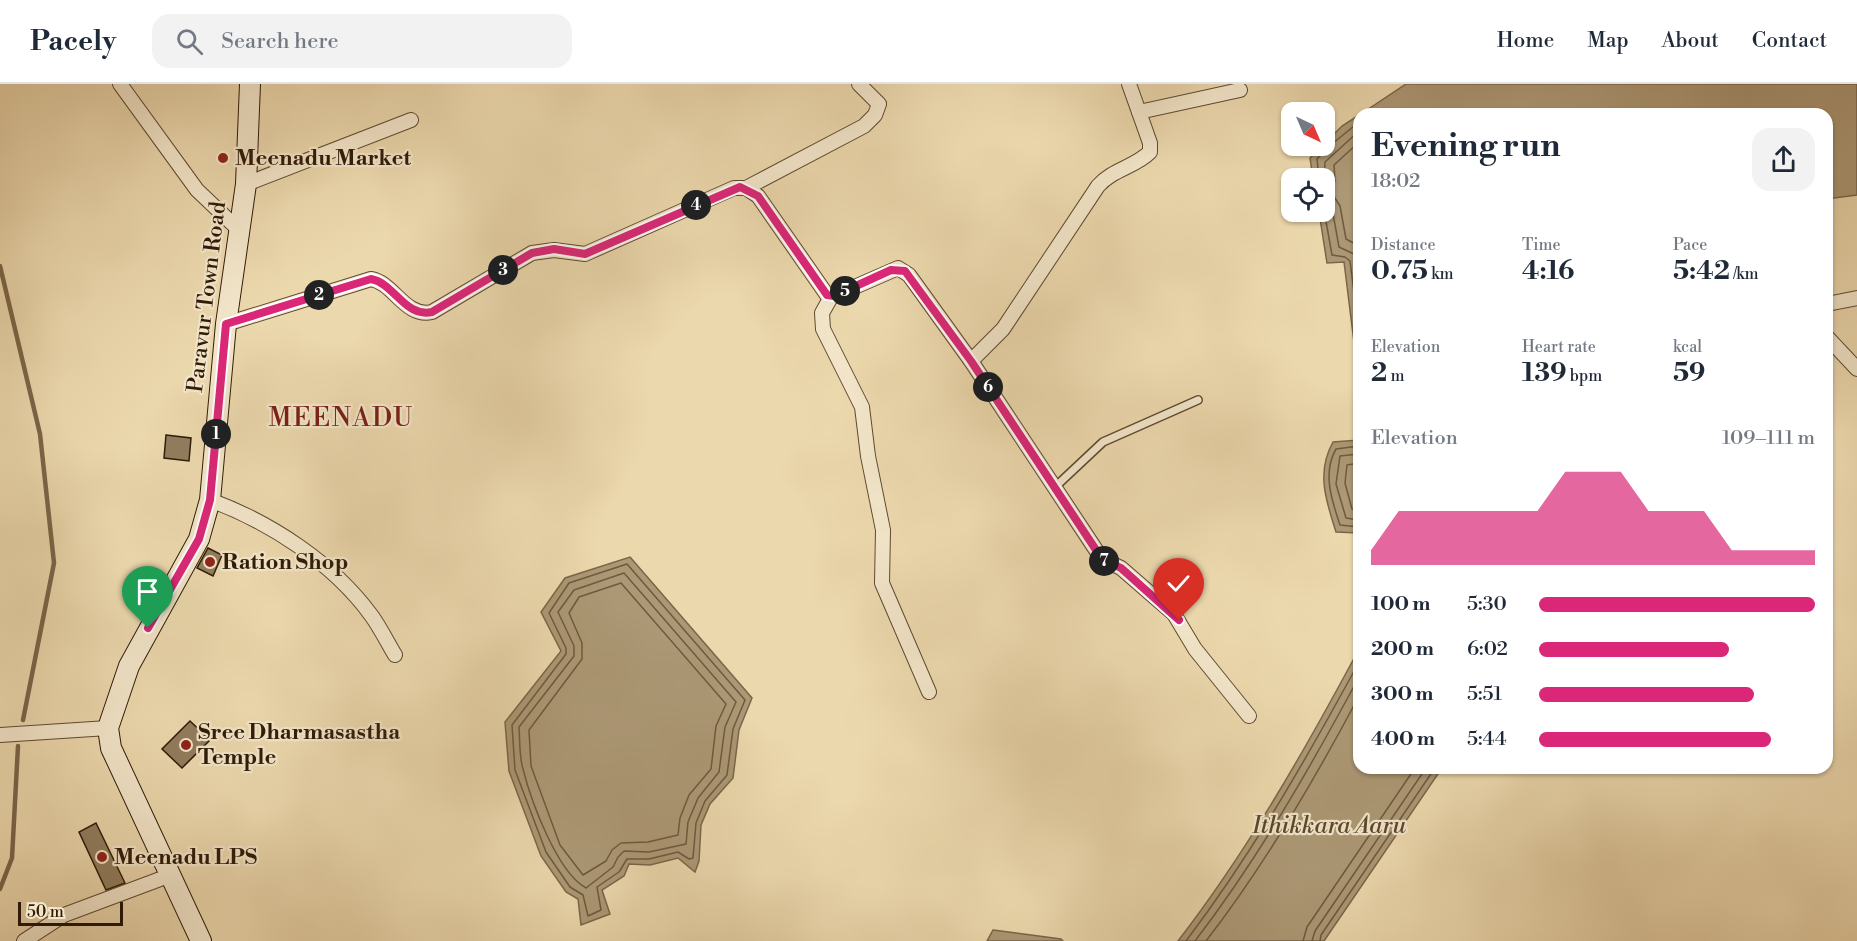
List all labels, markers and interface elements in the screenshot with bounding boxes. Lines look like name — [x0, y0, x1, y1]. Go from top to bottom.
search box — [152, 14, 572, 68]
text: Pacely — [30, 24, 116, 59]
icon: search — [173, 25, 206, 58]
text: Search here — [221, 28, 339, 55]
text: Home — [1497, 28, 1554, 54]
text: Map — [1587, 28, 1629, 54]
text: About — [1662, 28, 1719, 54]
text: Contact — [1752, 28, 1827, 54]
north arrow — [1281, 102, 1335, 156]
map controls — [1281, 102, 1335, 222]
text: Evening run — [1371, 126, 1560, 167]
button: share — [1752, 128, 1815, 191]
place label: Meenadu Market — [235, 145, 411, 172]
marker: Meenadu Market — [216, 151, 230, 165]
button: locate — [1281, 168, 1335, 222]
text: 18:02 — [1371, 169, 1420, 194]
pin: 4 — [681, 190, 711, 220]
text: 4 — [691, 195, 701, 215]
street label: Paravur Town Road — [182, 199, 232, 394]
text: Distance — [1371, 235, 1436, 255]
text: Time — [1522, 235, 1561, 255]
text: Pace — [1673, 235, 1707, 255]
pin: 3 — [488, 255, 518, 285]
text: 0.75 — [1371, 255, 1428, 287]
text: 4:16 — [1522, 255, 1574, 287]
text: 5:42 — [1673, 255, 1730, 287]
text: 3 — [498, 260, 508, 280]
text: km — [1428, 264, 1454, 284]
text: /km — [1730, 264, 1759, 284]
pin: 5 — [830, 276, 860, 306]
pin: 2 — [304, 280, 334, 310]
text: 5 — [840, 281, 850, 301]
text: 2 — [314, 285, 324, 305]
text: Elevation — [1371, 337, 1440, 357]
text: Heart rate — [1522, 337, 1596, 357]
text: kcal — [1673, 337, 1702, 357]
text: 2 — [1371, 357, 1387, 389]
text: 139 — [1522, 357, 1567, 389]
text: 59 — [1673, 357, 1706, 389]
text: m — [1387, 366, 1405, 386]
text: bpm — [1567, 366, 1602, 386]
pin: 6 — [973, 372, 1003, 402]
text: 6 — [983, 377, 993, 397]
district label: MEENADU — [268, 402, 414, 434]
pin: 1 — [201, 419, 231, 449]
text: 1 — [212, 424, 220, 444]
text: Elevation — [1371, 426, 1458, 451]
text: 109–111 m — [1722, 426, 1815, 451]
pin: 7 — [1089, 546, 1119, 576]
place label: Ration Shop — [222, 549, 348, 576]
text: 7 — [1099, 551, 1109, 571]
marker: Ration Shop — [203, 555, 217, 569]
pin — [1153, 558, 1204, 620]
pin — [122, 566, 173, 628]
icon: check — [1162, 567, 1195, 600]
icon: arrive — [131, 575, 164, 608]
text: 100 m — [1371, 592, 1430, 617]
text: 5:30 — [1467, 592, 1507, 617]
text: 200 m — [1371, 637, 1434, 662]
text: 6:02 — [1467, 637, 1508, 662]
text: 300 m — [1371, 682, 1434, 707]
text: 5:51 — [1467, 682, 1502, 707]
place label: Sree Dharmasastha Temple — [198, 719, 401, 771]
text: 400 m — [1371, 727, 1435, 752]
text: 5:44 — [1467, 727, 1507, 752]
marker: Sree Dharmasastha Temple — [179, 738, 193, 752]
water label: Ithikkara Aaru — [1251, 811, 1406, 841]
place label: Meenadu LPS — [114, 844, 257, 871]
marker: Meenadu LPS — [95, 850, 109, 864]
scale bar — [18, 899, 123, 926]
text: 50 m — [27, 902, 64, 922]

